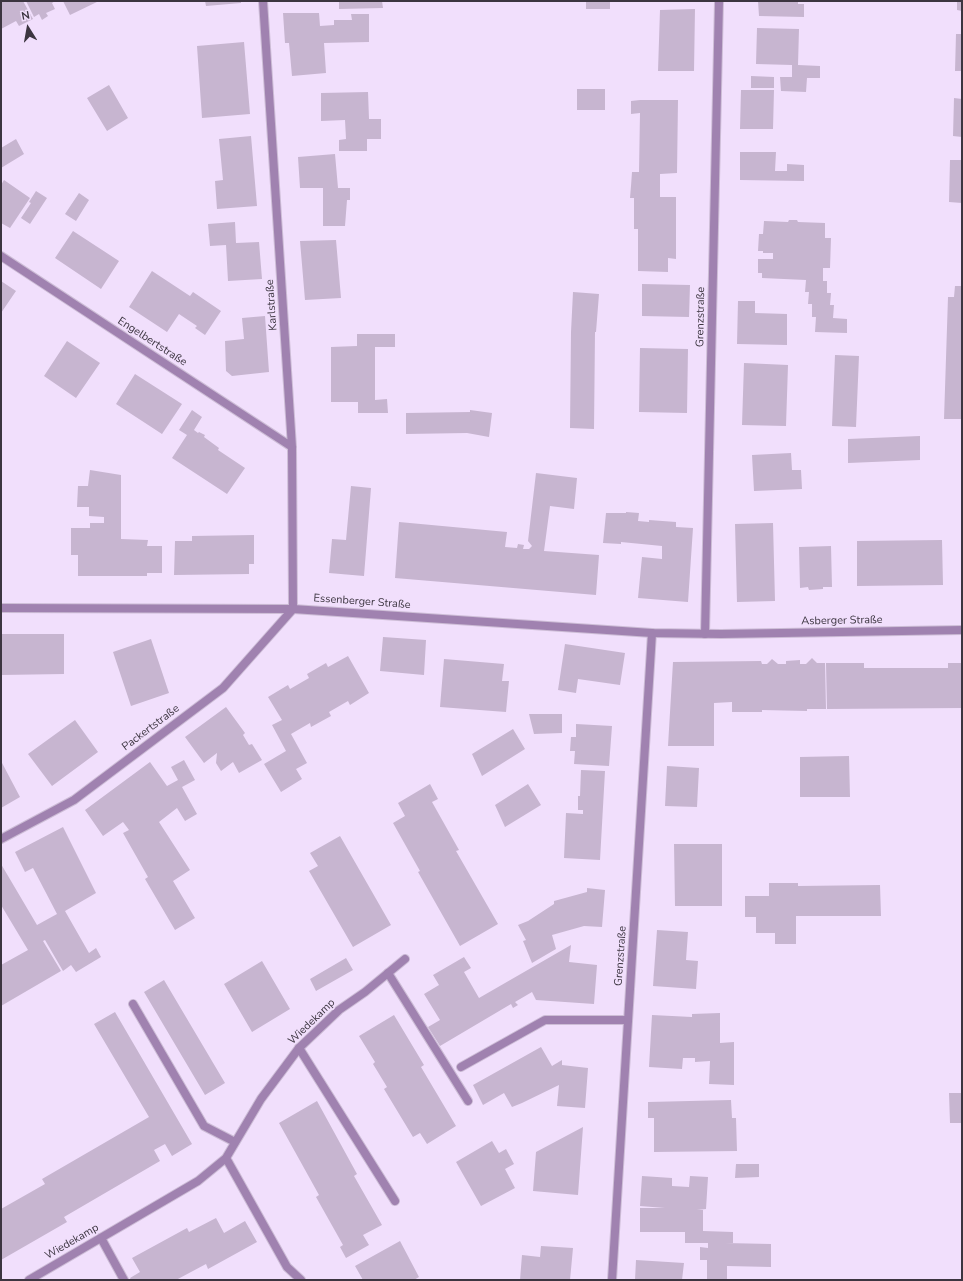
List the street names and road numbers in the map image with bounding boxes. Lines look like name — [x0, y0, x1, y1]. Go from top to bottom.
street label: Karlstraße — [264, 279, 280, 331]
street label: Grenzstraße — [694, 287, 708, 347]
street label: Engelbertstraße — [115, 315, 189, 369]
street label: Essenberger Straße — [313, 592, 411, 612]
street label: Asberger Straße — [801, 614, 883, 628]
street label: Packertstraße — [120, 702, 182, 754]
street label: Grenzstraße — [612, 925, 630, 987]
street label: Wiedekamp — [286, 996, 338, 1048]
street label: Wiedekamp — [43, 1221, 101, 1263]

